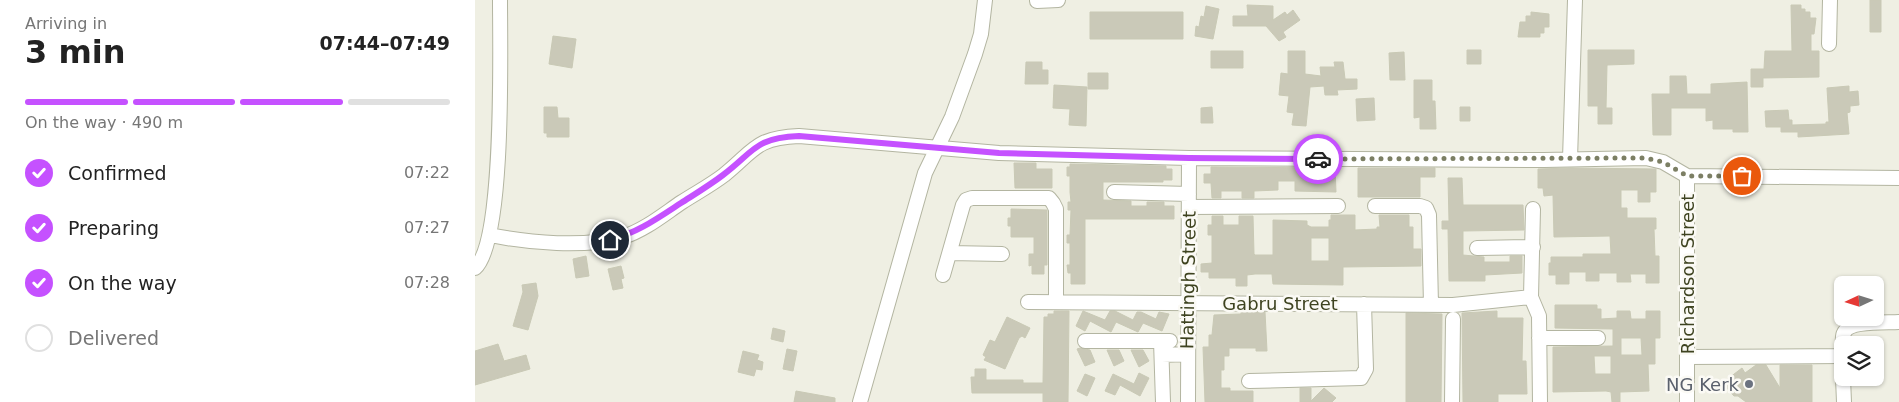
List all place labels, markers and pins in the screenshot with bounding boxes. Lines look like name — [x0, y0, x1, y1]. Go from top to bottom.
pin — [1721, 155, 1763, 197]
pin — [589, 219, 631, 261]
place label: NG Kerk — [1666, 374, 1740, 395]
marker: NG Kerk — [1743, 378, 1755, 390]

